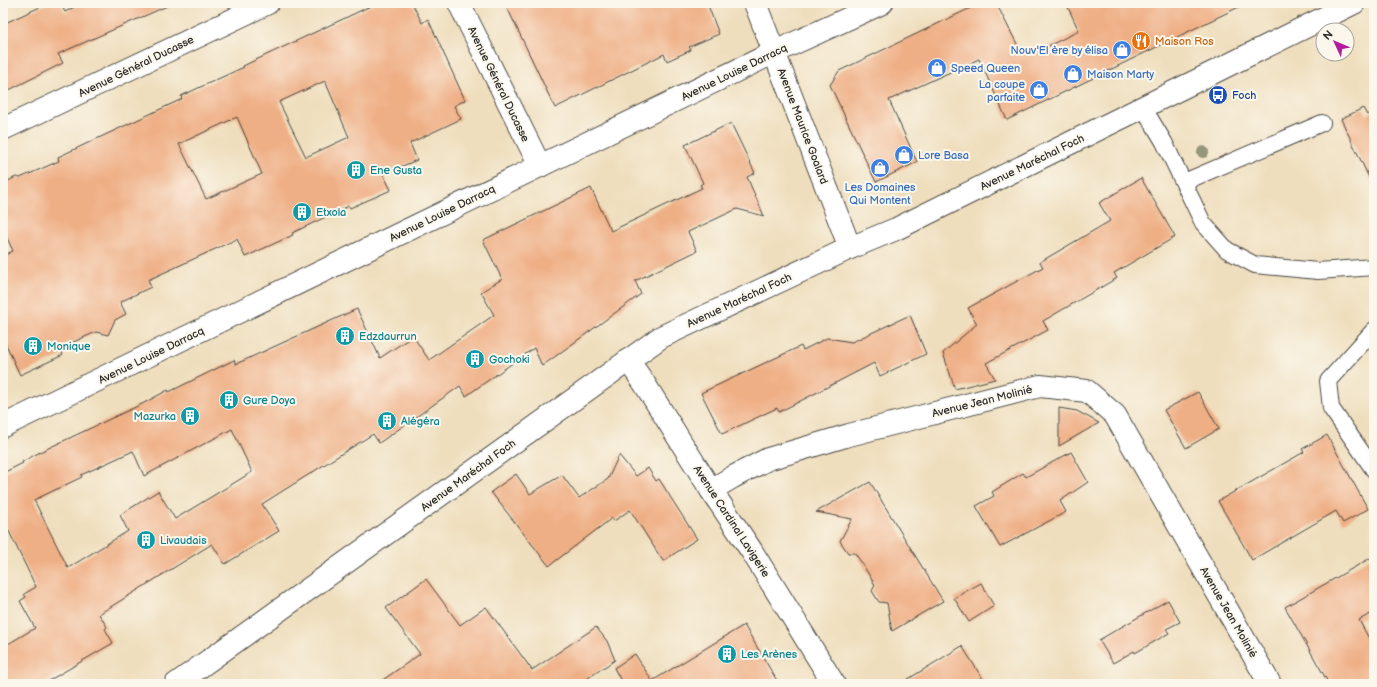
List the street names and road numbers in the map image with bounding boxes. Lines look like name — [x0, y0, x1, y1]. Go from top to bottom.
street label: Avenue Général Ducasse — [465, 24, 532, 144]
street label: Avenue Général Ducasse — [76, 33, 196, 100]
street label: Avenue Louise Darracq — [679, 41, 789, 104]
street label: Avenue Maurice Goalard — [774, 66, 831, 186]
street label: Avenue Maréchal Foch — [978, 132, 1086, 193]
street label: Avenue Louise Darracq — [387, 182, 497, 245]
street label: Avenue Maréchal Foch — [685, 270, 794, 330]
street label: Avenue Louise Darracq — [96, 324, 206, 387]
street label: Avenue Jean Molinié — [931, 383, 1034, 420]
street label: Avenue Maréchal Foch — [418, 437, 518, 514]
street label: Avenue Cardinal Lavigerie — [691, 463, 773, 580]
street label: Avenue Jean Molinié — [1197, 564, 1260, 660]

